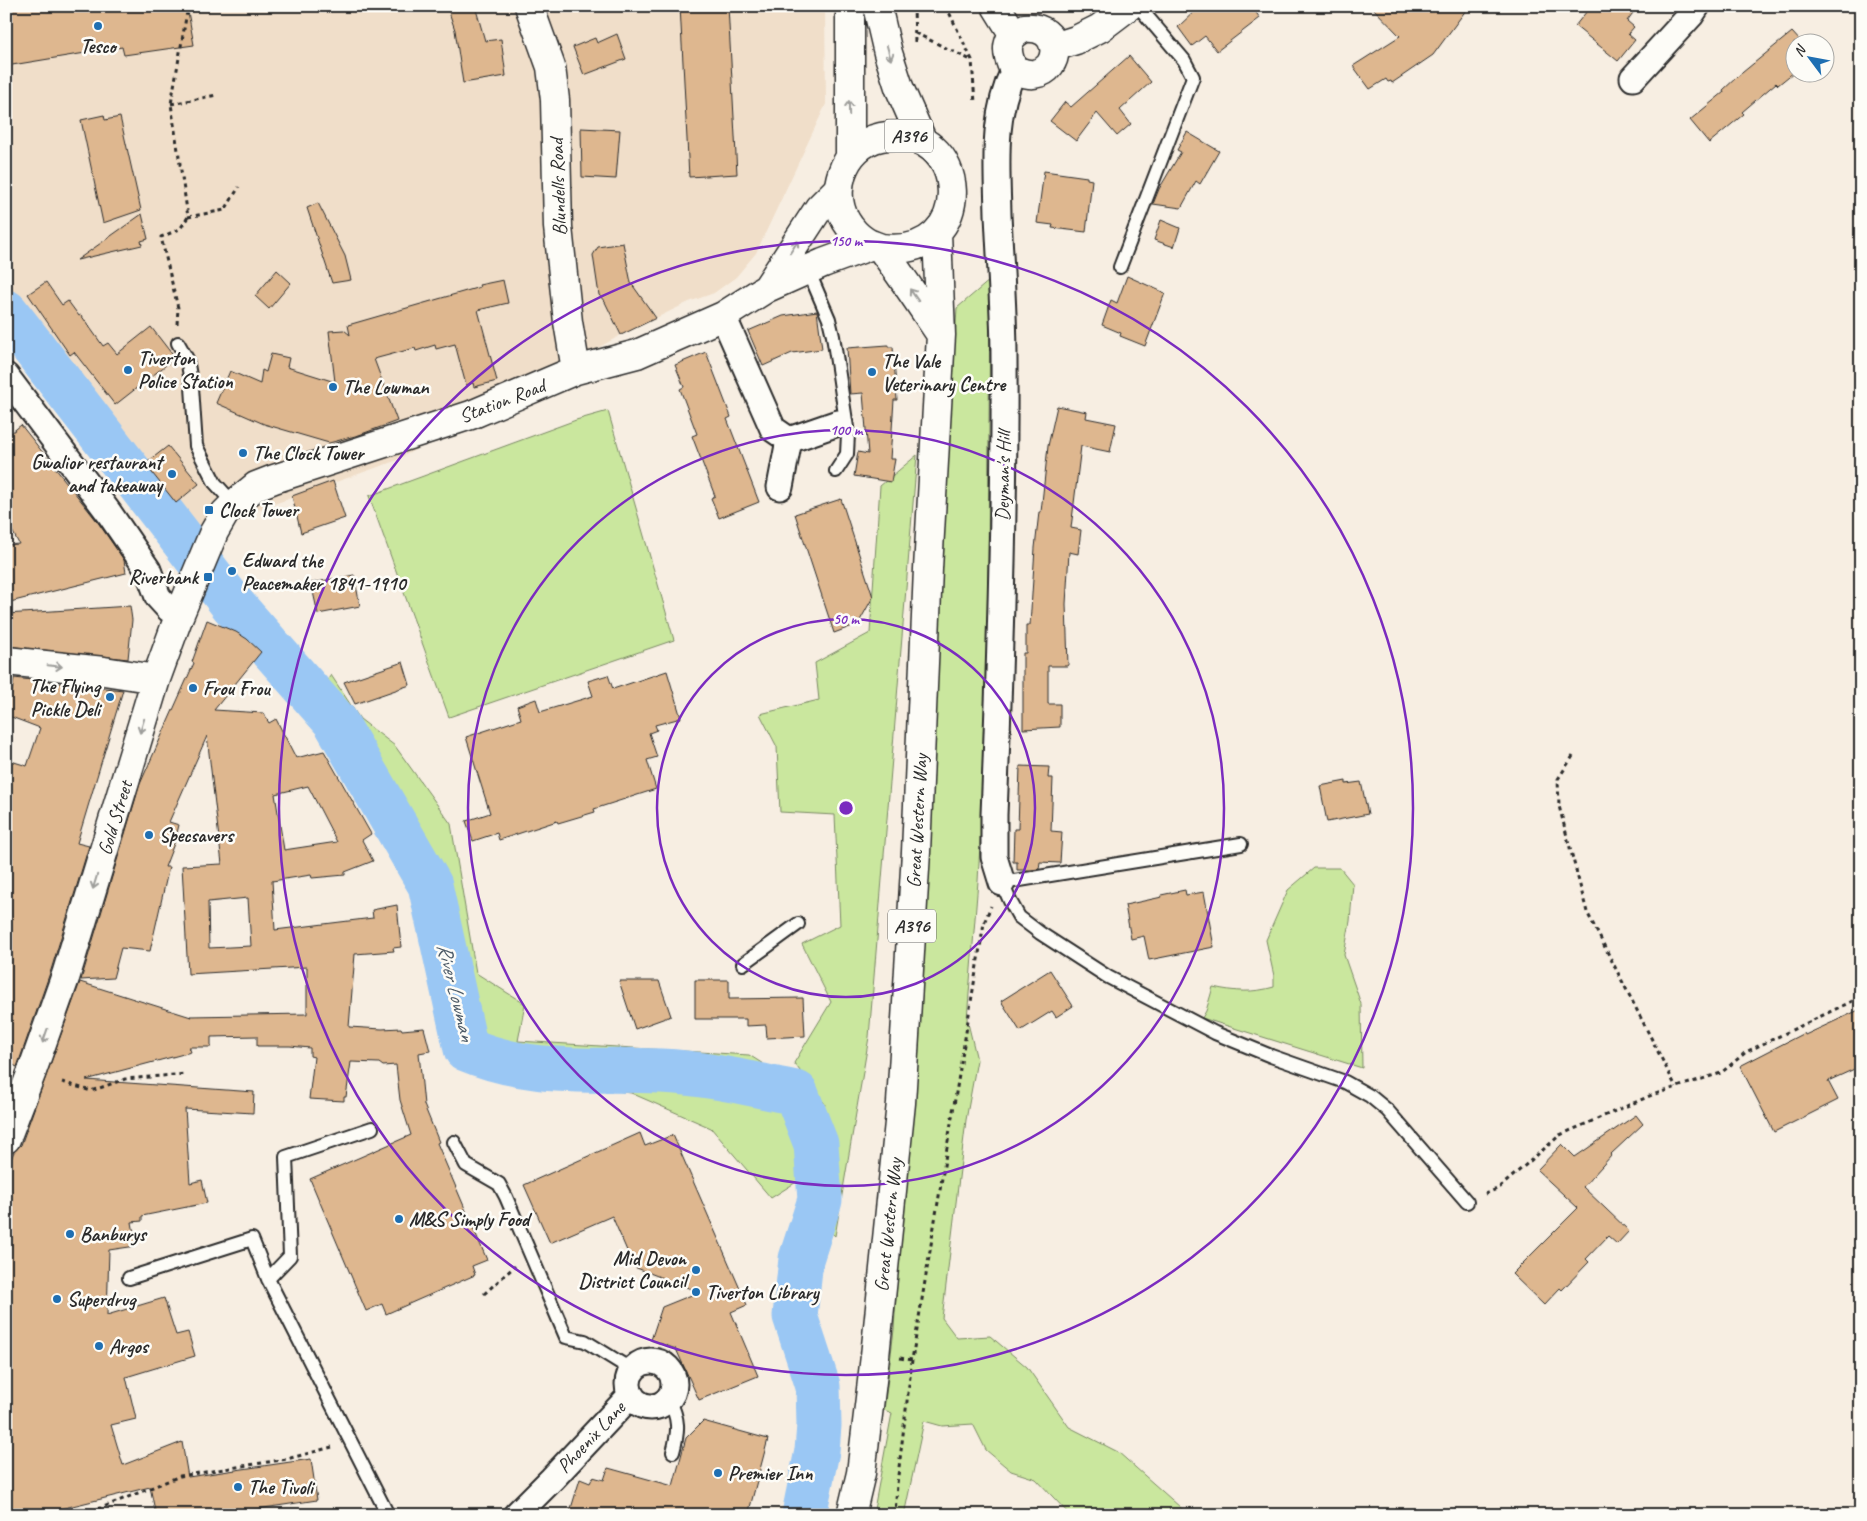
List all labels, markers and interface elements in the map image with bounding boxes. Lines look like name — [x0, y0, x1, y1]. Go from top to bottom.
marker: Tesco — [92, 20, 104, 32]
north arrow — [1784, 32, 1834, 82]
place label: Tesco — [80, 34, 117, 59]
text: N — [1790, 41, 1810, 60]
one-way arrow — [884, 45, 894, 61]
one-way arrow — [844, 100, 854, 116]
road number: A396 — [885, 120, 933, 152]
street label: Blundells Road — [544, 135, 572, 236]
text: 150 m — [830, 232, 864, 251]
one-way arrow — [789, 241, 799, 255]
one-way arrow — [909, 288, 919, 302]
place label: Tiverton Police Station — [138, 346, 233, 394]
place label: The Vale Veterinary Centre — [882, 349, 1006, 398]
marker: Tiverton Police Station — [122, 364, 134, 376]
marker: The Vale Veterinary Centre — [866, 366, 878, 378]
street label: Station Road — [455, 372, 552, 429]
place label: The Lowman — [343, 375, 429, 400]
marker: The Lowman — [327, 381, 339, 393]
text: 100 m — [830, 421, 864, 440]
street label: Deyman's Hill — [990, 427, 1016, 521]
place label: The Clock Tower — [253, 441, 366, 466]
marker: The Clock Tower — [237, 447, 249, 459]
place label: Gwalior restaurant and takeaway — [31, 450, 165, 498]
marker: Gwalior restaurant and takeaway — [166, 468, 178, 480]
place label: Clock Tower — [219, 498, 301, 523]
marker: Clock Tower — [203, 504, 215, 516]
place label: Edward the Peacemaker 1841-1910 — [242, 548, 407, 596]
place label: Riverbank — [129, 565, 200, 590]
marker: Edward the Peacemaker 1841-1910 — [226, 565, 238, 577]
marker: Riverbank — [202, 571, 214, 583]
text: 50 m — [833, 610, 860, 629]
one-way arrow — [46, 661, 62, 671]
place label: The Flying Pickle Deli — [29, 674, 103, 722]
place label: Frou Frou — [203, 676, 271, 701]
marker: Frou Frou — [187, 682, 199, 694]
marker: The Flying Pickle Deli — [104, 691, 116, 703]
one-way arrow — [137, 718, 147, 734]
street label: Great Western Way — [901, 751, 933, 889]
street label: Gold Street — [92, 776, 139, 858]
centre of rings — [837, 799, 855, 817]
place label: Specsavers — [159, 823, 235, 848]
marker: Specsavers — [143, 829, 155, 841]
one-way arrow — [90, 873, 100, 889]
road number: A396 — [888, 909, 936, 942]
water label: River Lowman — [431, 941, 481, 1045]
one-way arrow — [40, 1028, 49, 1043]
street label: Great Western Way — [869, 1155, 908, 1293]
place label: M&S Simply Food — [409, 1207, 533, 1232]
marker: M&S Simply Food — [393, 1213, 405, 1225]
place label: Banburys — [80, 1222, 148, 1247]
marker: Banburys — [64, 1228, 76, 1240]
place label: Mid Devon District Council — [578, 1246, 689, 1294]
marker: Mid Devon District Council — [690, 1264, 702, 1276]
place label: Tiverton Library — [706, 1280, 821, 1306]
marker: Tiverton Library — [690, 1286, 702, 1298]
place label: Superdrug — [67, 1287, 137, 1312]
marker: Superdrug — [51, 1293, 63, 1305]
place label: Argos — [109, 1334, 150, 1359]
marker: Argos — [93, 1340, 105, 1352]
street label: Phoenix Lane — [551, 1395, 632, 1478]
place label: Premier Inn — [728, 1461, 813, 1486]
marker: Premier Inn — [712, 1467, 724, 1479]
place label: The Tivoli — [248, 1475, 316, 1500]
marker: The Tivoli — [232, 1481, 244, 1493]

